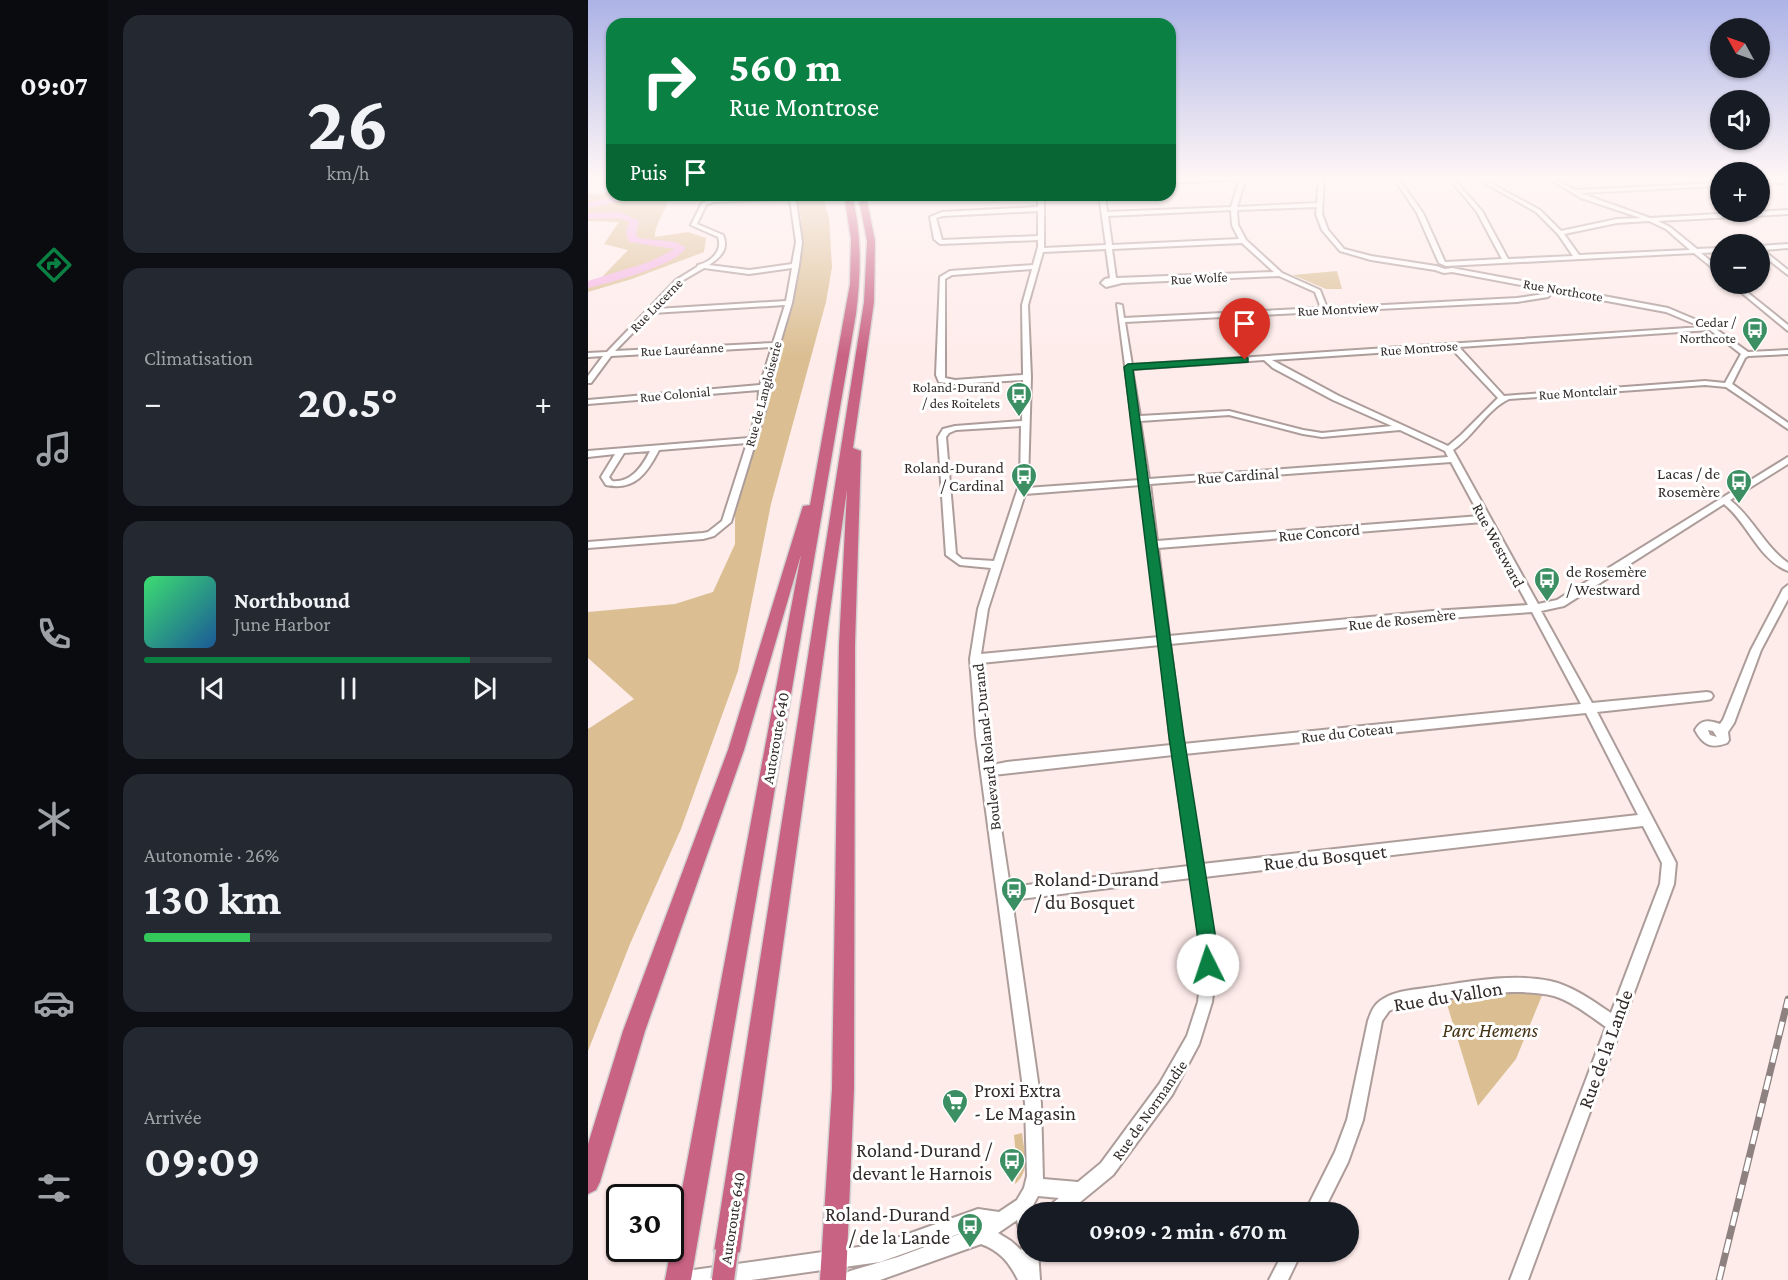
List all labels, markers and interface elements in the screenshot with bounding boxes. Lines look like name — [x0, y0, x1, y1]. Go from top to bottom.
north arrow — [1710, 18, 1770, 78]
map controls — [1710, 18, 1770, 294]
icon: right — [630, 42, 708, 120]
text: 560 m — [729, 43, 842, 90]
text: 09:07 — [20, 71, 88, 101]
text: 26 — [307, 79, 389, 166]
button: sound — [1710, 90, 1770, 150]
text: Rue Montrose — [729, 92, 879, 122]
icon: arrive — [679, 156, 712, 189]
text: Puis — [630, 160, 667, 185]
text: km/h — [326, 162, 370, 184]
button: + — [1710, 162, 1770, 222]
button: − — [1710, 234, 1770, 294]
icon: directions — [33, 244, 75, 286]
street label: Rue Wolfe — [1170, 269, 1228, 287]
street label: Rue Lucerne — [626, 275, 686, 335]
street label: Rue Northcote — [1522, 275, 1604, 305]
pin — [1219, 298, 1270, 360]
street label: Rue Montview — [1297, 299, 1380, 319]
icon: arrive — [1228, 307, 1261, 340]
place label: Cedar / Northcote — [1679, 314, 1737, 346]
bus stop icon: Cedar / Northcote — [1740, 315, 1770, 353]
street label: Rue Montrose — [1380, 337, 1458, 359]
street label: Rue Lauréanne — [640, 339, 724, 359]
street label: Rue de Langloiserie — [741, 340, 785, 448]
text: Climatisation — [144, 347, 253, 369]
text: 20.5° — [298, 377, 398, 427]
place label: Roland-Durand / des Roitelets — [913, 379, 1001, 411]
bus stop icon: Roland-Durand / des Roitelets — [1004, 380, 1034, 418]
street label: Rue Montclair — [1538, 381, 1618, 403]
street label: Rue Colonial — [639, 383, 711, 405]
text: − — [144, 384, 161, 421]
text: + — [535, 384, 552, 421]
icon: music — [33, 428, 75, 470]
place label: Roland-Durand / Cardinal — [904, 459, 1005, 494]
bus stop icon: Roland-Durand / Cardinal — [1009, 461, 1039, 499]
street label: Rue Cardinal — [1196, 464, 1280, 487]
place label: Lacas / de Rosemère — [1657, 465, 1720, 500]
bus stop icon: Lacas / de Rosemère — [1724, 467, 1754, 505]
street label: Rue Westward — [1469, 500, 1528, 591]
street label: Rue Concord — [1278, 520, 1361, 545]
place label: de Rosemère / Westward — [1566, 563, 1647, 598]
bus stop icon: de Rosemère / Westward — [1532, 565, 1562, 603]
text: Northbound — [234, 588, 350, 613]
street label: Rue de Rosemère — [1348, 605, 1457, 634]
icon: phone — [33, 613, 75, 655]
text: June Harbor — [234, 613, 331, 635]
street label: Boulevard Roland-Durand — [969, 662, 1004, 831]
icon: previous — [196, 672, 229, 705]
icon: pause — [332, 672, 365, 705]
icon: next — [468, 672, 501, 705]
street label: Autoroute 640 — [759, 691, 792, 785]
street label: Rue du Coteau — [1300, 719, 1394, 746]
icon: climate — [33, 798, 75, 840]
street label: Rue du Bosquet — [1262, 840, 1388, 875]
text: Autonomie · 26% — [144, 844, 279, 866]
place label: Roland-Durand / du Bosquet — [1034, 868, 1159, 914]
text: 130 km — [144, 874, 281, 924]
bus stop icon: Roland-Durand / du Bosquet — [999, 875, 1029, 913]
position arrow — [1176, 933, 1240, 997]
street label: Rue du Vallon — [1392, 977, 1504, 1015]
icon: car — [33, 982, 75, 1024]
street label: Rue de la Lande — [1573, 986, 1637, 1111]
park label: Parc Hemens — [1442, 1019, 1539, 1041]
street label: Rue de Normandie — [1109, 1057, 1190, 1164]
place label: Proxi Extra - Le Magasin — [974, 1079, 1076, 1125]
supermarket icon: Proxi Extra - Le Magasin — [940, 1087, 970, 1125]
text: Arrivée — [144, 1106, 201, 1128]
text: 09:09 — [144, 1136, 260, 1186]
place label: Roland-Durand / devant le Harnois — [852, 1139, 993, 1184]
bus stop icon: Roland-Durand / devant le Harnois — [997, 1146, 1027, 1184]
icon: filters — [33, 1167, 75, 1209]
street label: Autoroute 640 — [717, 1171, 748, 1265]
speed limit sign: 30 — [606, 1184, 684, 1262]
place label: Roland-Durand / de la Lande — [825, 1203, 950, 1248]
bus stop icon: Roland-Durand / de la Lande — [955, 1211, 985, 1249]
text: 09:09 · 2 min · 670 m — [1089, 1219, 1287, 1244]

